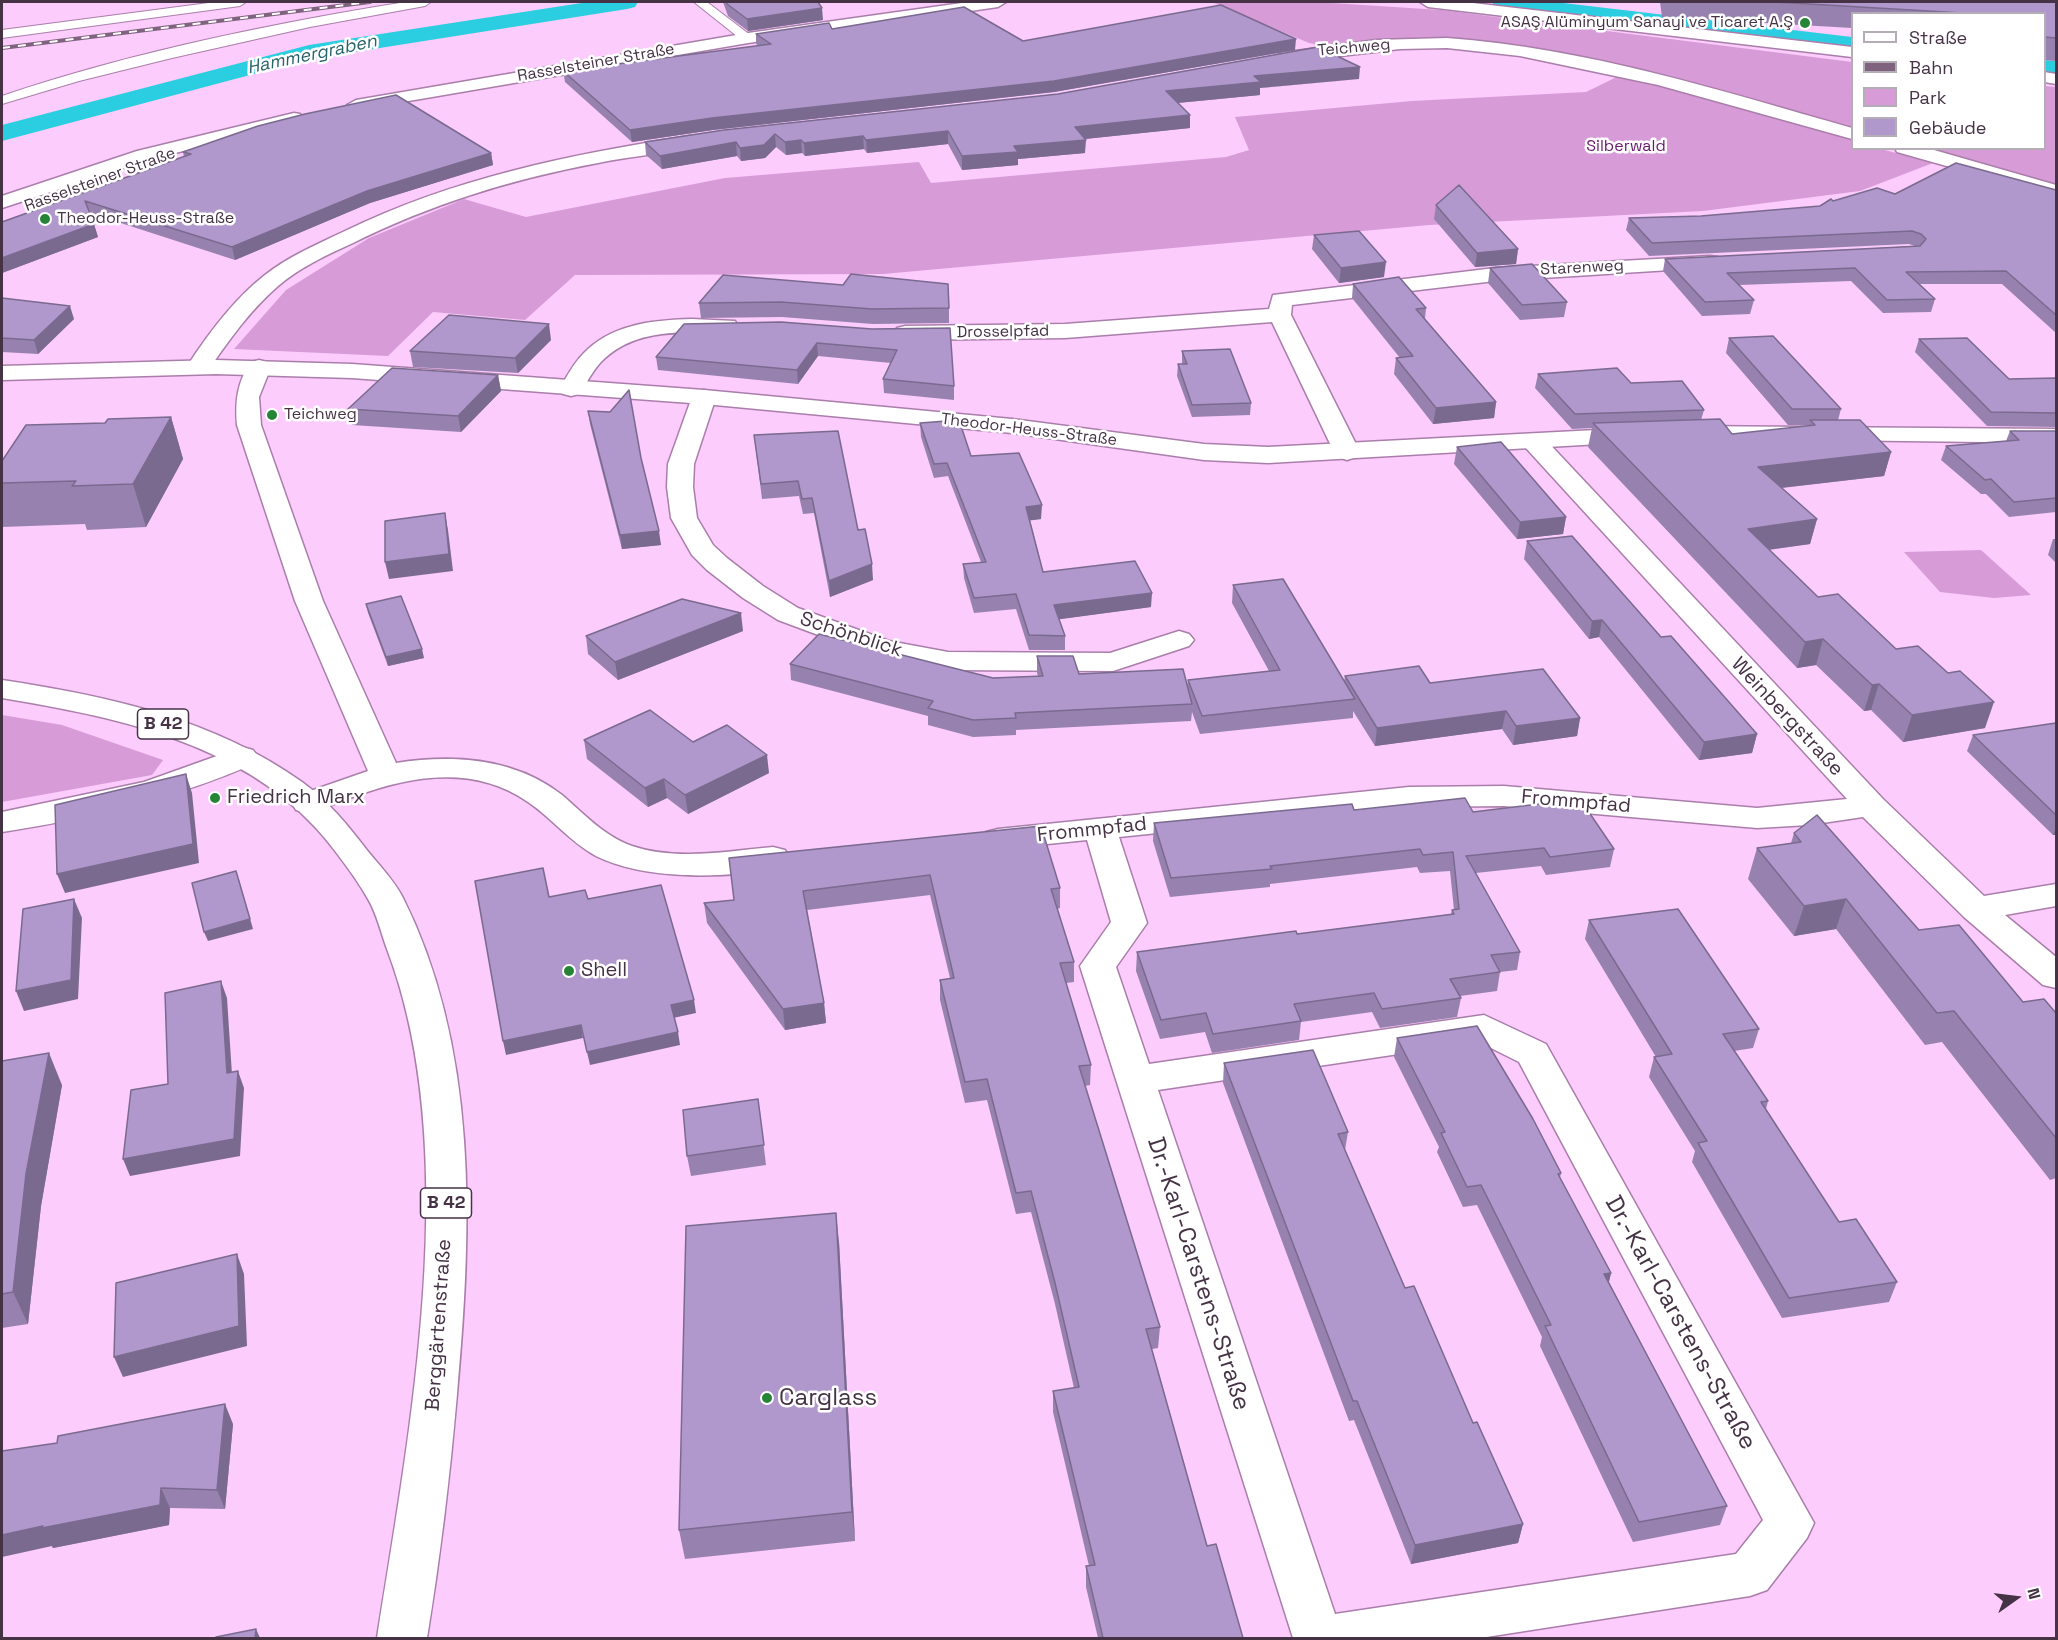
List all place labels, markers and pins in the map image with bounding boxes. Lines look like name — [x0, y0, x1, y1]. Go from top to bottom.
place label: ASAŞ Alüminyum Sanayi ve Ticaret A.Ş — [1501, 13, 1793, 33]
marker: ASAŞ Alüminyum Sanayi ve Ticaret A.Ş — [1798, 16, 1812, 30]
place label: Theodor-Heuss-Straße — [57, 209, 234, 229]
marker: Theodor-Heuss-Straße — [38, 212, 52, 226]
place label: Teichweg — [284, 405, 357, 425]
marker: Teichweg — [265, 408, 279, 422]
place label: Friedrich Marx — [227, 786, 365, 810]
marker: Friedrich Marx — [208, 791, 222, 805]
place label: Shell — [581, 959, 627, 983]
marker: Shell — [562, 964, 576, 978]
place label: Carglass — [779, 1384, 877, 1412]
marker: Carglass — [760, 1391, 774, 1405]

